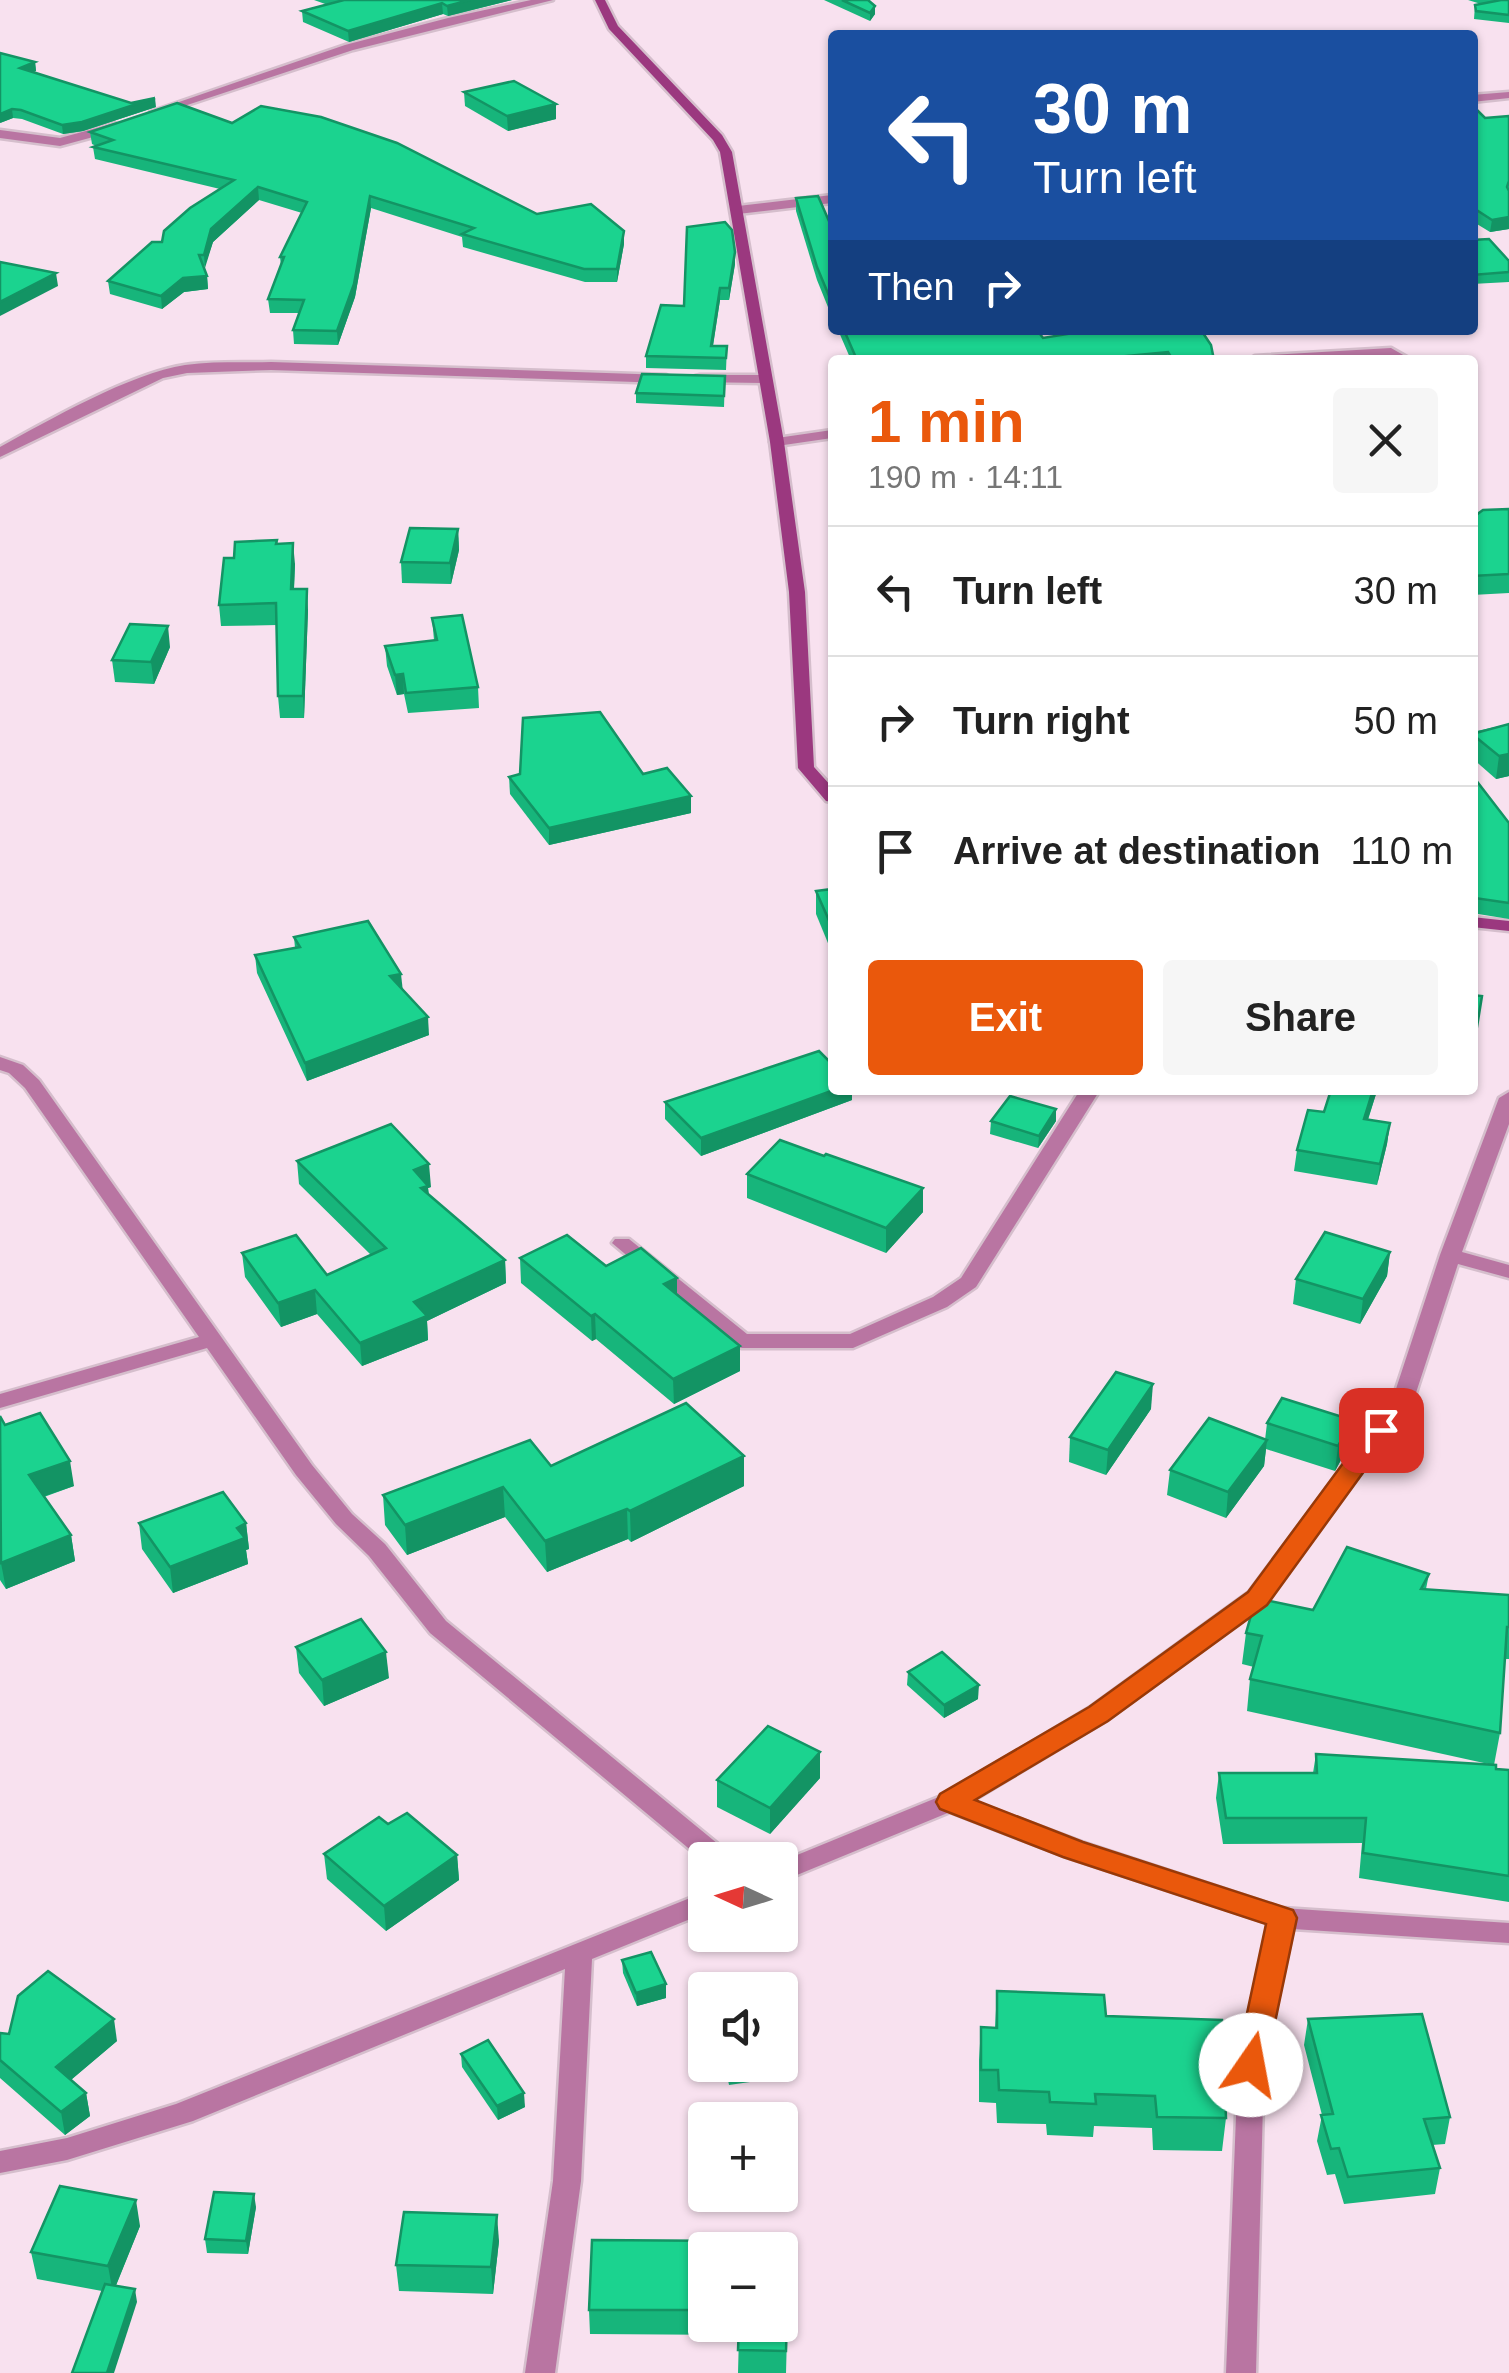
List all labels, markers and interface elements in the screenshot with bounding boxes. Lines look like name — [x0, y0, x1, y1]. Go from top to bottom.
icon: left — [868, 70, 998, 200]
text: 30 m — [1033, 70, 1193, 148]
text: Turn left — [1033, 152, 1196, 203]
icon: right — [975, 260, 1030, 315]
text: Then — [868, 266, 955, 308]
text: 1 min — [868, 388, 1025, 455]
button: close — [1333, 388, 1438, 493]
text: 190 m · 14:11 — [868, 459, 1063, 495]
icon: left — [868, 564, 923, 619]
text: Turn left — [953, 570, 1102, 612]
text: 30 m — [1354, 570, 1438, 612]
icon: right — [868, 694, 923, 749]
text: Turn right — [953, 700, 1130, 742]
text: 50 m — [1354, 700, 1438, 742]
icon: arrive — [868, 824, 923, 879]
text: Arrive at destination — [953, 830, 1320, 872]
text: 110 m — [1350, 830, 1453, 872]
button: Exit — [868, 960, 1143, 1075]
button: Share — [1163, 960, 1438, 1075]
pin — [1339, 1388, 1424, 1473]
icon: arrive — [1354, 1403, 1409, 1458]
north arrow — [688, 1842, 798, 1952]
map controls — [688, 1842, 798, 2342]
button: sound — [688, 1972, 798, 2082]
position arrow — [1199, 2013, 1303, 2117]
button: + — [688, 2102, 798, 2212]
button: − — [688, 2232, 798, 2342]

